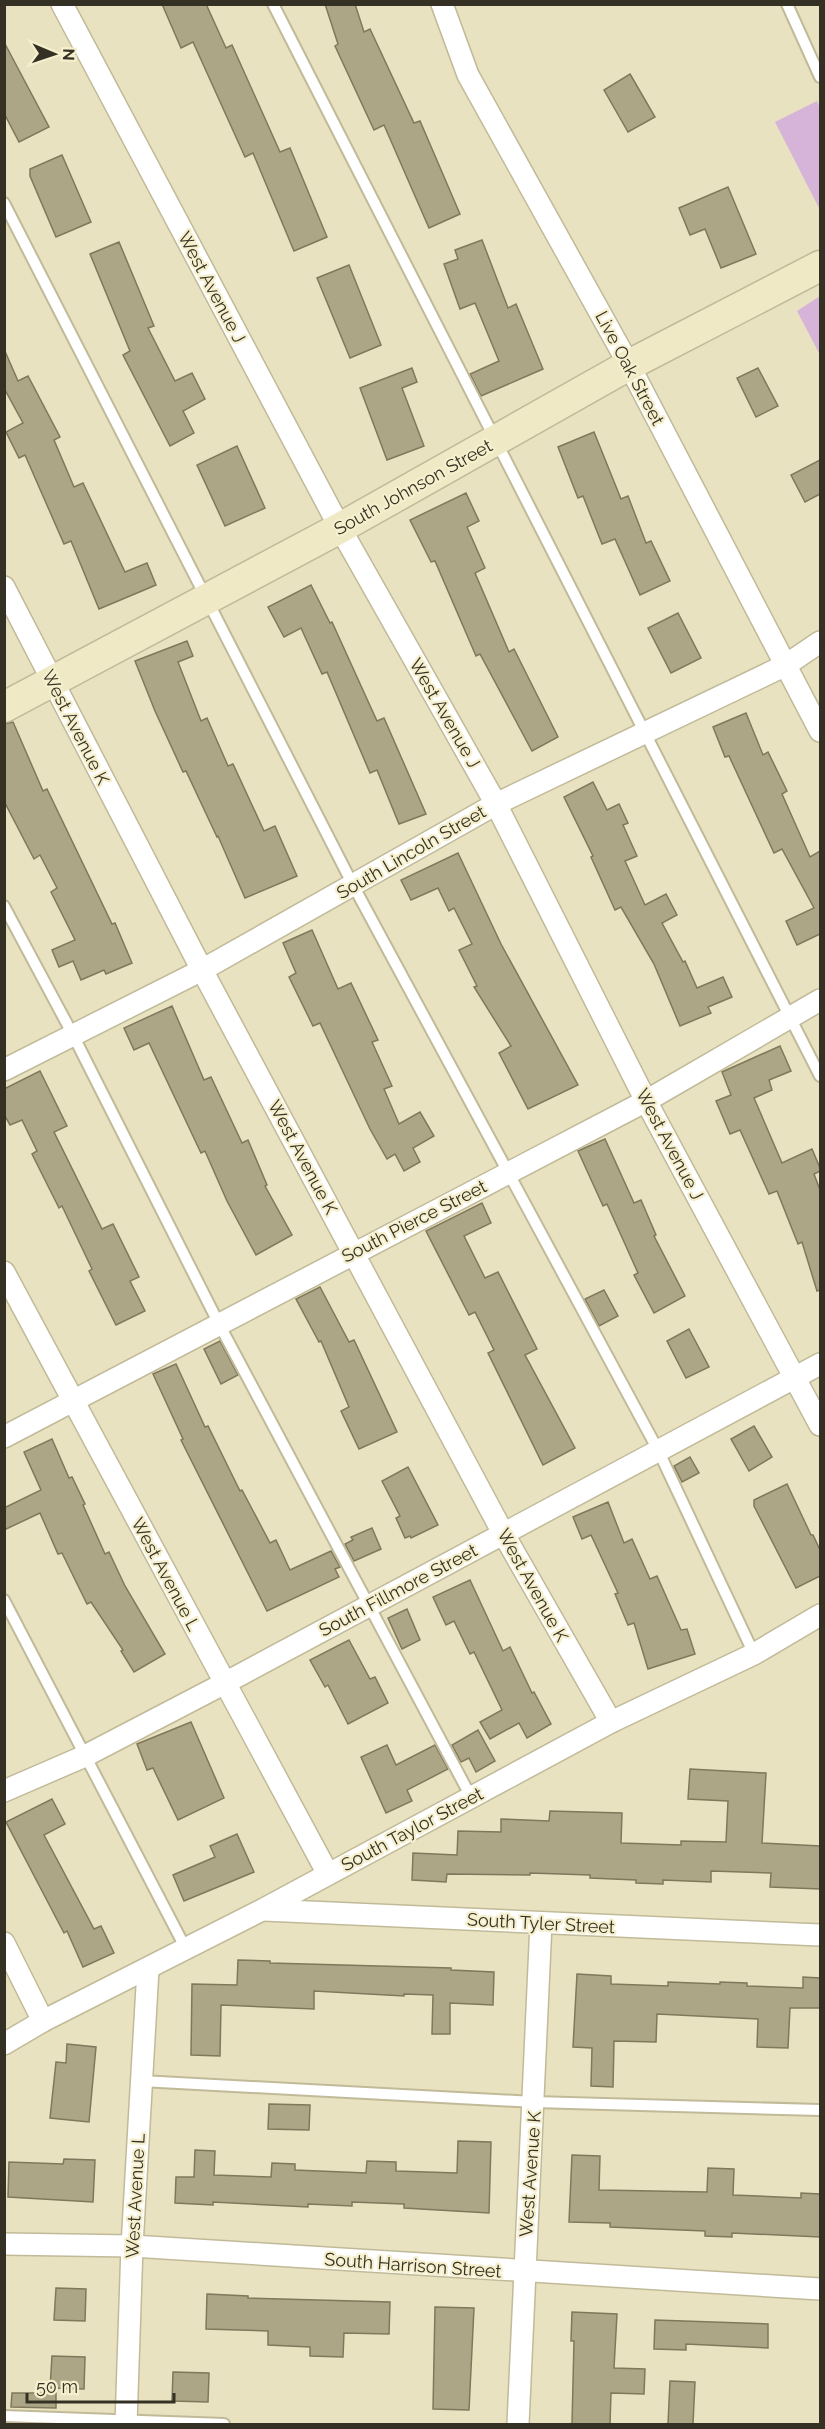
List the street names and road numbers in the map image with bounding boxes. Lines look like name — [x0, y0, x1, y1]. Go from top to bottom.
street label: West Avenue J — [174, 228, 250, 346]
street label: Live Oak Street — [591, 307, 669, 429]
street label: South Johnson Street — [330, 435, 496, 539]
street label: West Avenue J — [405, 655, 485, 771]
street label: West Avenue K — [38, 666, 114, 788]
street label: South Lincoln Street — [333, 801, 489, 903]
street label: West Avenue J — [632, 1085, 708, 1203]
street label: West Avenue K — [264, 1096, 342, 1218]
street label: South Pierce Street — [338, 1175, 490, 1267]
street label: West Avenue L — [127, 1514, 205, 1635]
street label: West Avenue K — [493, 1525, 573, 1646]
street label: South Fillmore Street — [315, 1539, 481, 1641]
street label: South Taylor Street — [338, 1783, 486, 1875]
street label: South Tyler Street — [467, 1909, 615, 1937]
street label: West Avenue K — [515, 2110, 545, 2238]
street label: West Avenue L — [121, 2132, 149, 2259]
street label: South Harrison Street — [324, 2248, 502, 2282]

